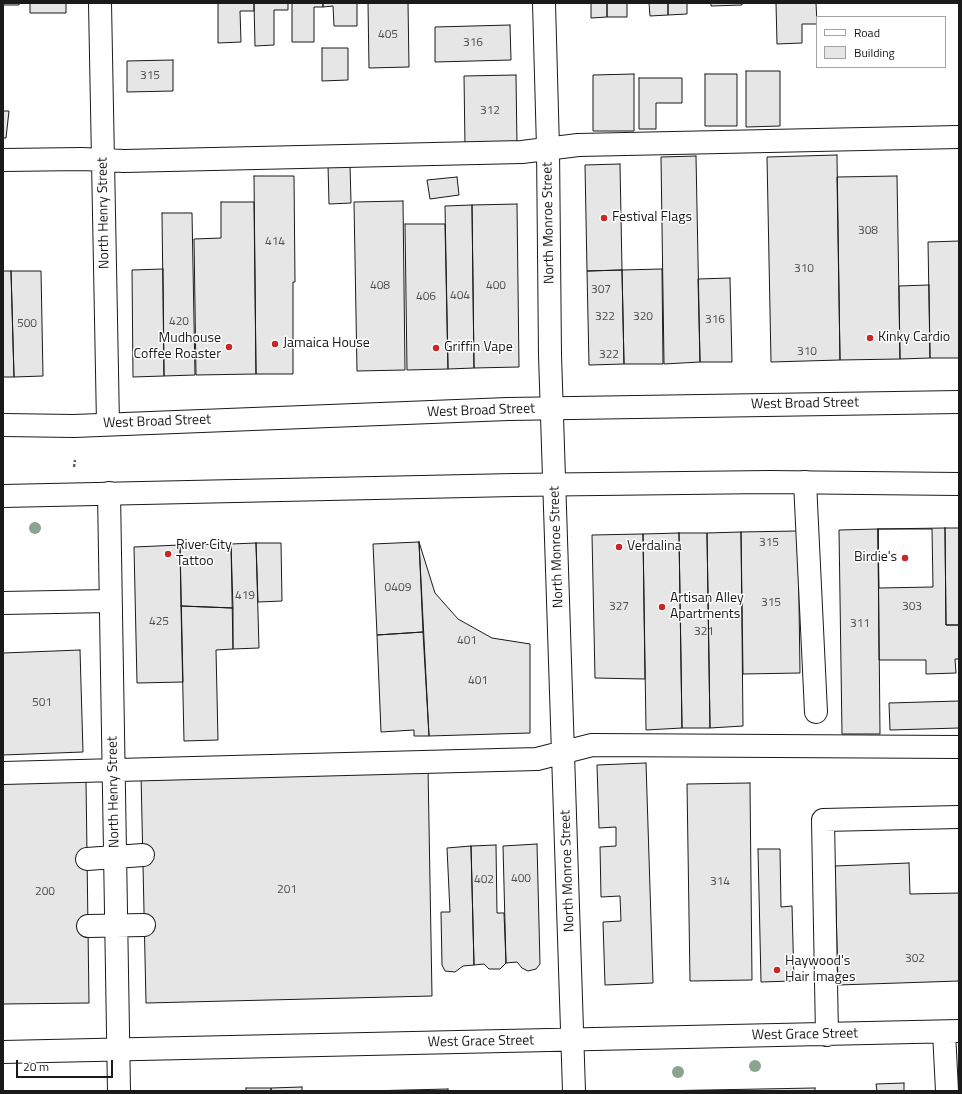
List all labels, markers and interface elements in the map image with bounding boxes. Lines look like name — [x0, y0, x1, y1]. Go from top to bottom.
legend — [816, 16, 946, 68]
text: Road — [854, 23, 880, 42]
house number: 405 — [378, 28, 398, 42]
house number: 316 — [463, 36, 483, 50]
text: Building — [854, 43, 895, 62]
house number: 315 — [140, 69, 160, 83]
house number: 312 — [480, 104, 500, 118]
street label: North Henry Street — [95, 157, 113, 269]
street label: North Monroe Street — [540, 162, 558, 284]
place label: Festival Flags — [612, 210, 692, 226]
marker: Festival Flags — [599, 213, 609, 223]
house number: 308 — [858, 224, 878, 238]
house number: 414 — [265, 235, 285, 249]
house number: 310 — [794, 262, 814, 276]
house number: 408 — [370, 279, 390, 293]
house number: 400 — [486, 279, 506, 293]
house number: 307 — [591, 283, 611, 297]
house number: 404 — [450, 289, 470, 303]
house number: 406 — [416, 290, 436, 304]
house number: 322 — [595, 310, 615, 324]
house number: 320 — [633, 310, 653, 324]
house number: 316 — [705, 313, 725, 327]
house number: 420 — [169, 315, 189, 329]
house number: 500 — [17, 317, 37, 331]
place label: Kinky Cardio — [878, 330, 950, 346]
place label: Mudhouse Coffee Roaster — [134, 331, 221, 364]
marker: Kinky Cardio — [865, 333, 875, 343]
place label: Jamaica House — [283, 336, 370, 352]
marker: Jamaica House — [270, 339, 280, 349]
place label: Griffin Vape — [444, 340, 513, 356]
marker: Mudhouse Coffee Roaster — [224, 342, 234, 352]
marker: Griffin Vape — [431, 343, 441, 353]
house number: 310 — [797, 345, 817, 359]
house number: 322 — [599, 348, 619, 362]
street label: West Broad Street — [751, 395, 859, 413]
street label: West Broad Street — [427, 401, 535, 421]
street label: West Broad Street — [103, 412, 211, 432]
street label: North Monroe Street — [546, 486, 568, 608]
house number: 315 — [759, 536, 779, 550]
place label: River City Tattoo — [176, 538, 232, 570]
place label: Verdalina — [627, 539, 682, 555]
marker: Verdalina — [614, 542, 624, 552]
marker: River City Tattoo — [163, 549, 173, 559]
place label: Birdie's — [854, 550, 897, 566]
marker: Birdie's — [900, 553, 910, 563]
house number: 0409 — [385, 581, 411, 595]
house number: 419 — [235, 589, 255, 603]
place label: Artisan Alley Apartments — [670, 591, 744, 624]
house number: 315 — [761, 596, 781, 610]
house number: 327 — [609, 600, 629, 614]
house number: 303 — [902, 600, 922, 614]
marker: Artisan Alley Apartments — [657, 602, 667, 612]
house number: 425 — [149, 615, 169, 629]
house number: 311 — [850, 617, 870, 631]
house number: 321 — [694, 625, 714, 639]
house number: 401 — [457, 634, 477, 648]
house number: 401 — [468, 674, 488, 688]
house number: 501 — [32, 696, 52, 710]
street label: North Henry Street — [105, 736, 123, 848]
street label: North Monroe Street — [557, 810, 579, 932]
house number: 400 — [511, 872, 531, 886]
house number: 402 — [474, 873, 494, 887]
house number: 314 — [710, 875, 730, 889]
house number: 201 — [277, 883, 297, 897]
house number: 200 — [35, 885, 55, 899]
house number: 302 — [905, 952, 925, 966]
place label: Haywood's Hair Images — [785, 954, 855, 986]
marker: Haywood's Hair Images — [772, 965, 782, 975]
street label: West Grace Street — [752, 1026, 858, 1044]
street label: West Grace Street — [428, 1033, 534, 1051]
scale bar — [18, 1052, 115, 1078]
text: 20 m — [23, 1057, 49, 1076]

